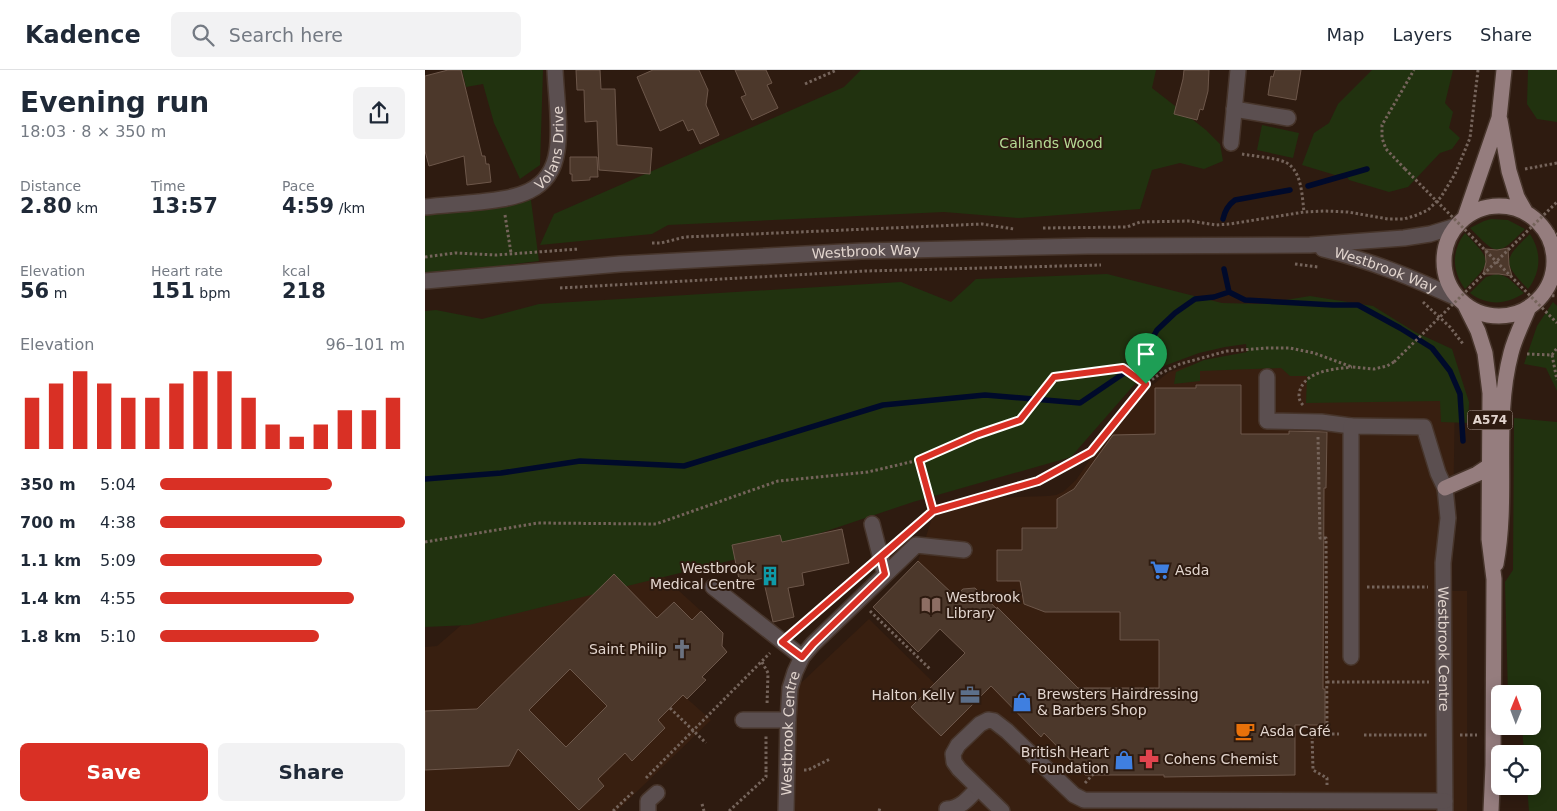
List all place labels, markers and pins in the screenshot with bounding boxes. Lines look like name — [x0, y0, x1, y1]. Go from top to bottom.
pin — [1125, 333, 1167, 384]
supermarket icon: Asda — [1149, 559, 1171, 581]
place label: Westbrook Medical Centre — [650, 560, 756, 592]
place label: Asda — [1175, 562, 1209, 578]
building icon: Westbrook Medical Centre — [759, 565, 781, 587]
place label: Westbrook Library — [946, 589, 1021, 621]
library icon: Westbrook Library — [920, 594, 942, 616]
church icon: Saint Philip — [671, 638, 693, 660]
place label: Saint Philip — [589, 641, 667, 657]
office icon: Halton Kelly — [959, 684, 981, 706]
place label: Brewsters Hairdressing & Barbers Shop — [1037, 686, 1199, 718]
place label: Halton Kelly — [871, 687, 955, 703]
shop icon: Brewsters Hairdressing & Barbers Shop — [1011, 691, 1033, 713]
cafe icon: Asda Café — [1234, 720, 1256, 742]
place label: Asda Café — [1260, 723, 1331, 739]
place label: British Heart Foundation — [1021, 744, 1110, 776]
pharmacy icon: Cohens Chemist — [1138, 748, 1160, 770]
shop icon: British Heart Foundation — [1113, 749, 1135, 771]
place label: Cohens Chemist — [1164, 751, 1279, 767]

